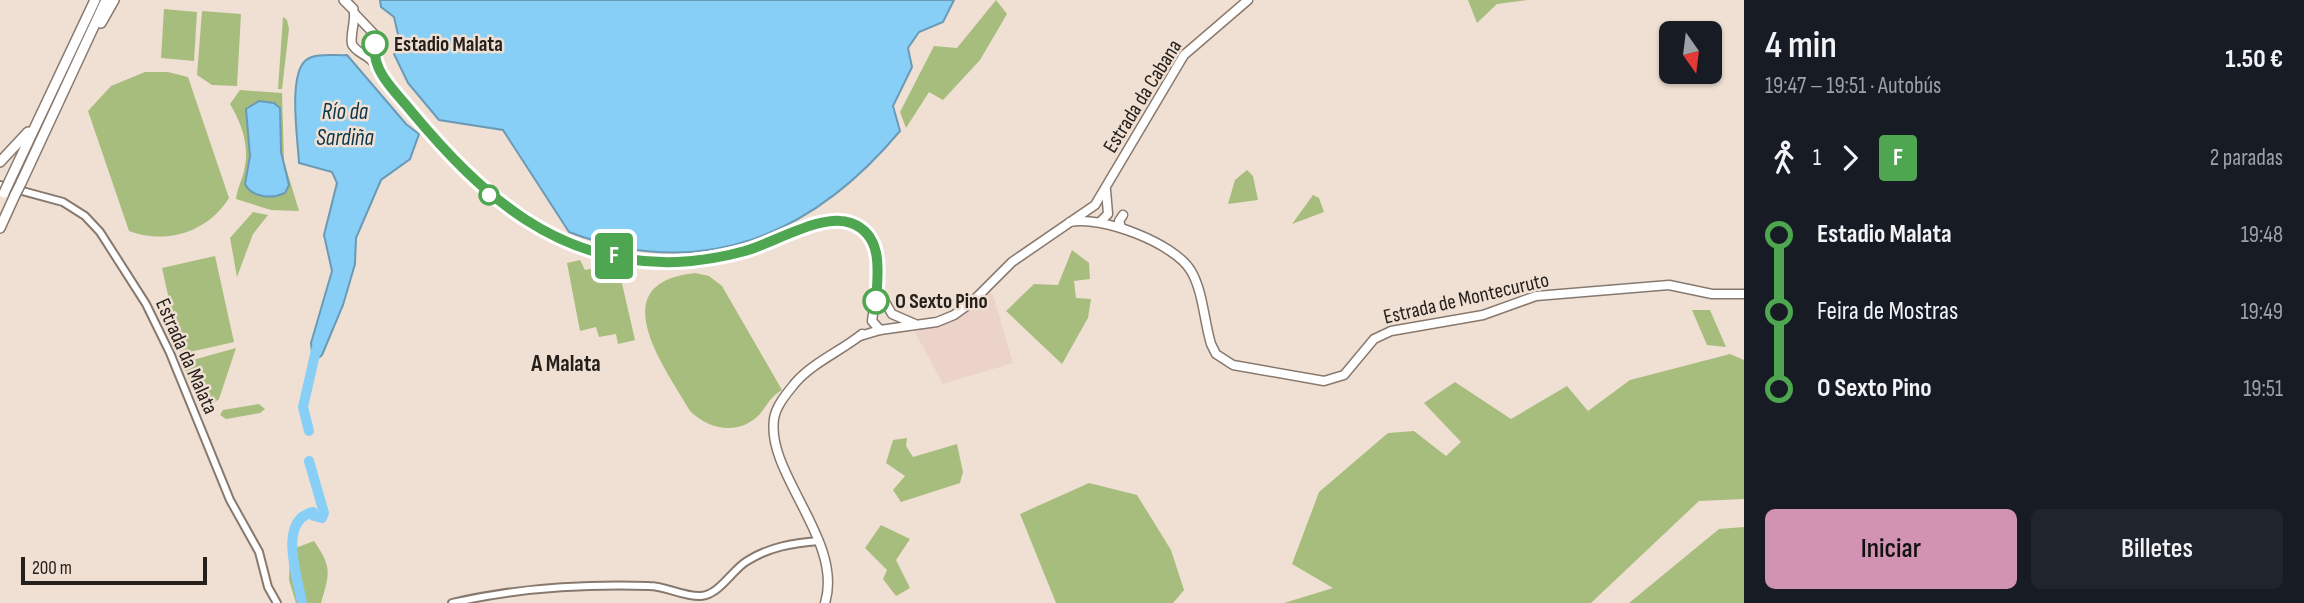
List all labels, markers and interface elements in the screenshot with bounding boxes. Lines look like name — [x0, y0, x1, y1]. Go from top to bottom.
north arrow — [1659, 21, 1722, 84]
map controls — [1659, 21, 1722, 84]
text: 4 min — [1765, 23, 1837, 68]
marker: Estadio Malata — [362, 31, 388, 57]
place label: Estadio Malata — [394, 32, 503, 57]
street label: Estrada da Cabana — [1098, 35, 1187, 157]
text: 1.50 € — [2225, 44, 2283, 75]
text: 19:47 – 19:51 · Autobús — [1765, 72, 1941, 100]
water label: Río da Sardiña — [316, 98, 374, 152]
icon: walk — [1765, 139, 1803, 177]
icon: forward — [1831, 139, 1869, 177]
text: F — [1893, 143, 1903, 172]
text: 1 — [1813, 144, 1821, 172]
text: 2 paradas — [2210, 144, 2283, 172]
unlabelled marker — [479, 185, 499, 205]
text: Estadio Malata — [1817, 219, 1952, 250]
text: 19:48 — [2241, 221, 2283, 249]
line badge: F — [591, 233, 637, 279]
text: F — [609, 241, 619, 270]
street label: Estrada de Montecuruto — [1381, 267, 1551, 330]
marker: O Sexto Pino — [863, 288, 889, 314]
place label: O Sexto Pino — [895, 289, 988, 314]
street label: Estrada da Malata — [150, 295, 223, 418]
text: Feira de Mostras — [1817, 296, 1958, 327]
text: 19:49 — [2241, 298, 2283, 326]
district label: A Malata — [530, 350, 601, 378]
text: O Sexto Pino — [1817, 373, 1932, 404]
text: 19:51 — [2243, 375, 2283, 403]
button: Iniciar — [1765, 509, 2017, 589]
button: Billetes — [2031, 509, 2283, 589]
scale bar — [21, 554, 206, 586]
text: 200 m — [32, 557, 72, 580]

